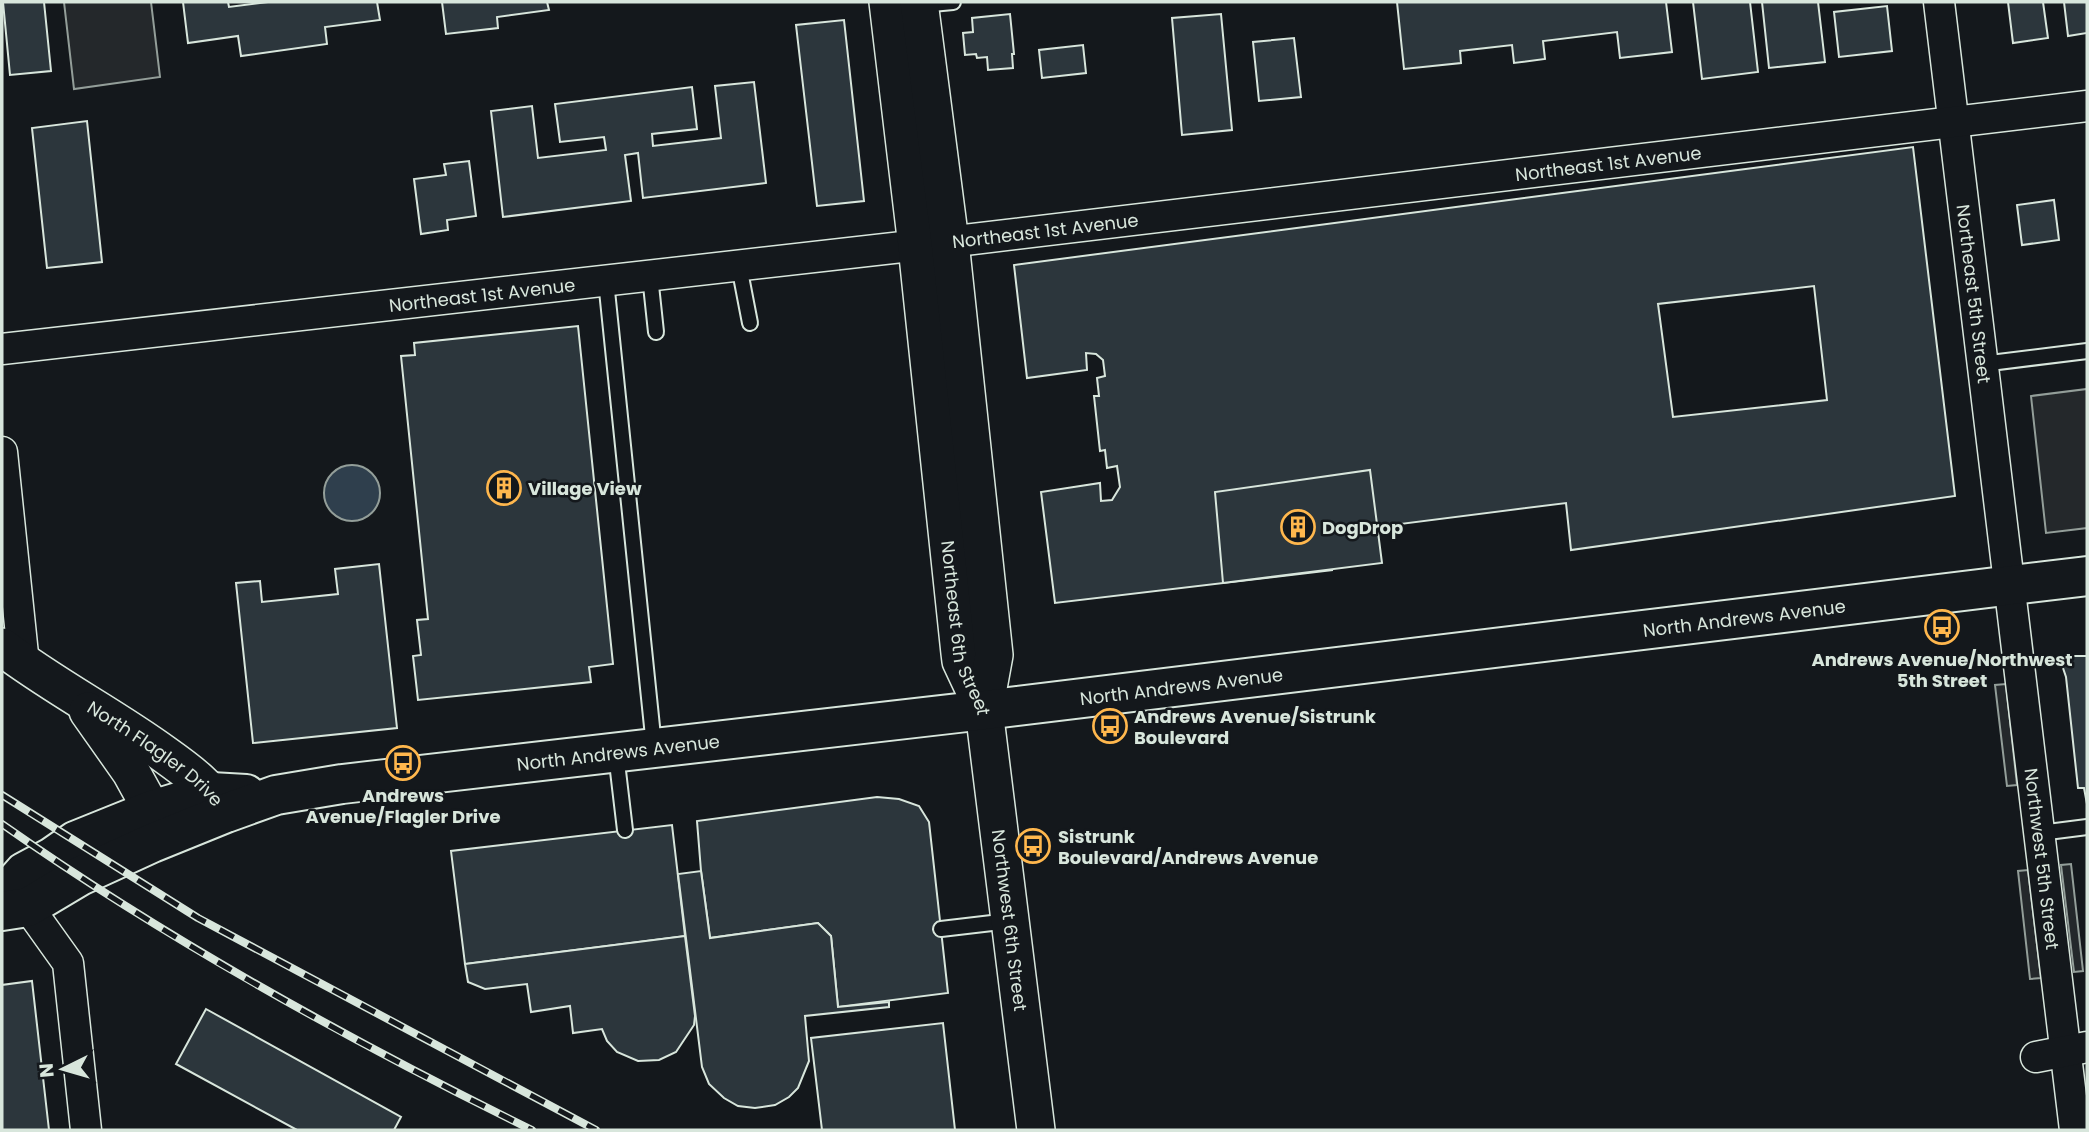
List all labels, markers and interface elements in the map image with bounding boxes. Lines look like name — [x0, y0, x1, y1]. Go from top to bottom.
street label: Northeast 1st Avenue — [1514, 140, 1703, 187]
street label: Northeast 5th Street — [1951, 203, 1997, 385]
street label: Northeast 1st Avenue — [951, 207, 1140, 254]
street label: Northeast 1st Avenue — [387, 272, 576, 318]
building icon: Village View — [485, 469, 523, 507]
place label: Village View — [528, 476, 642, 501]
building icon: DogDrop — [1279, 508, 1317, 546]
place label: DogDrop — [1322, 515, 1403, 540]
street label: Northeast 6th Street — [936, 539, 997, 716]
street label: North Andrews Avenue — [1641, 593, 1847, 642]
bus stop icon: Andrews Avenue/Northwest 5th Street — [1923, 608, 1961, 646]
place label: Andrews Avenue/Northwest 5th Street — [1811, 647, 2073, 693]
street label: North Andrews Avenue — [1078, 661, 1284, 711]
street label: North Flagler Drive — [83, 694, 229, 811]
place label: Andrews Avenue/Sistrunk Boulevard — [1134, 704, 1377, 750]
bus stop icon: Andrews Avenue/Sistrunk Boulevard — [1091, 707, 1129, 745]
street label: North Andrews Avenue — [515, 728, 721, 776]
bus stop icon: Andrews Avenue/Flagler Drive — [384, 744, 422, 782]
street label: Northwest 5th Street — [2019, 767, 2066, 951]
place label: Andrews Avenue/Flagler Drive — [305, 783, 501, 829]
place label: Sistrunk Boulevard/Andrews Avenue — [1058, 824, 1318, 870]
bus stop icon: Sistrunk Boulevard/Andrews Avenue — [1014, 827, 1052, 865]
street label: Northwest 6th Street — [986, 828, 1034, 1012]
north arrow — [28, 1034, 98, 1104]
text: N — [32, 1062, 61, 1079]

